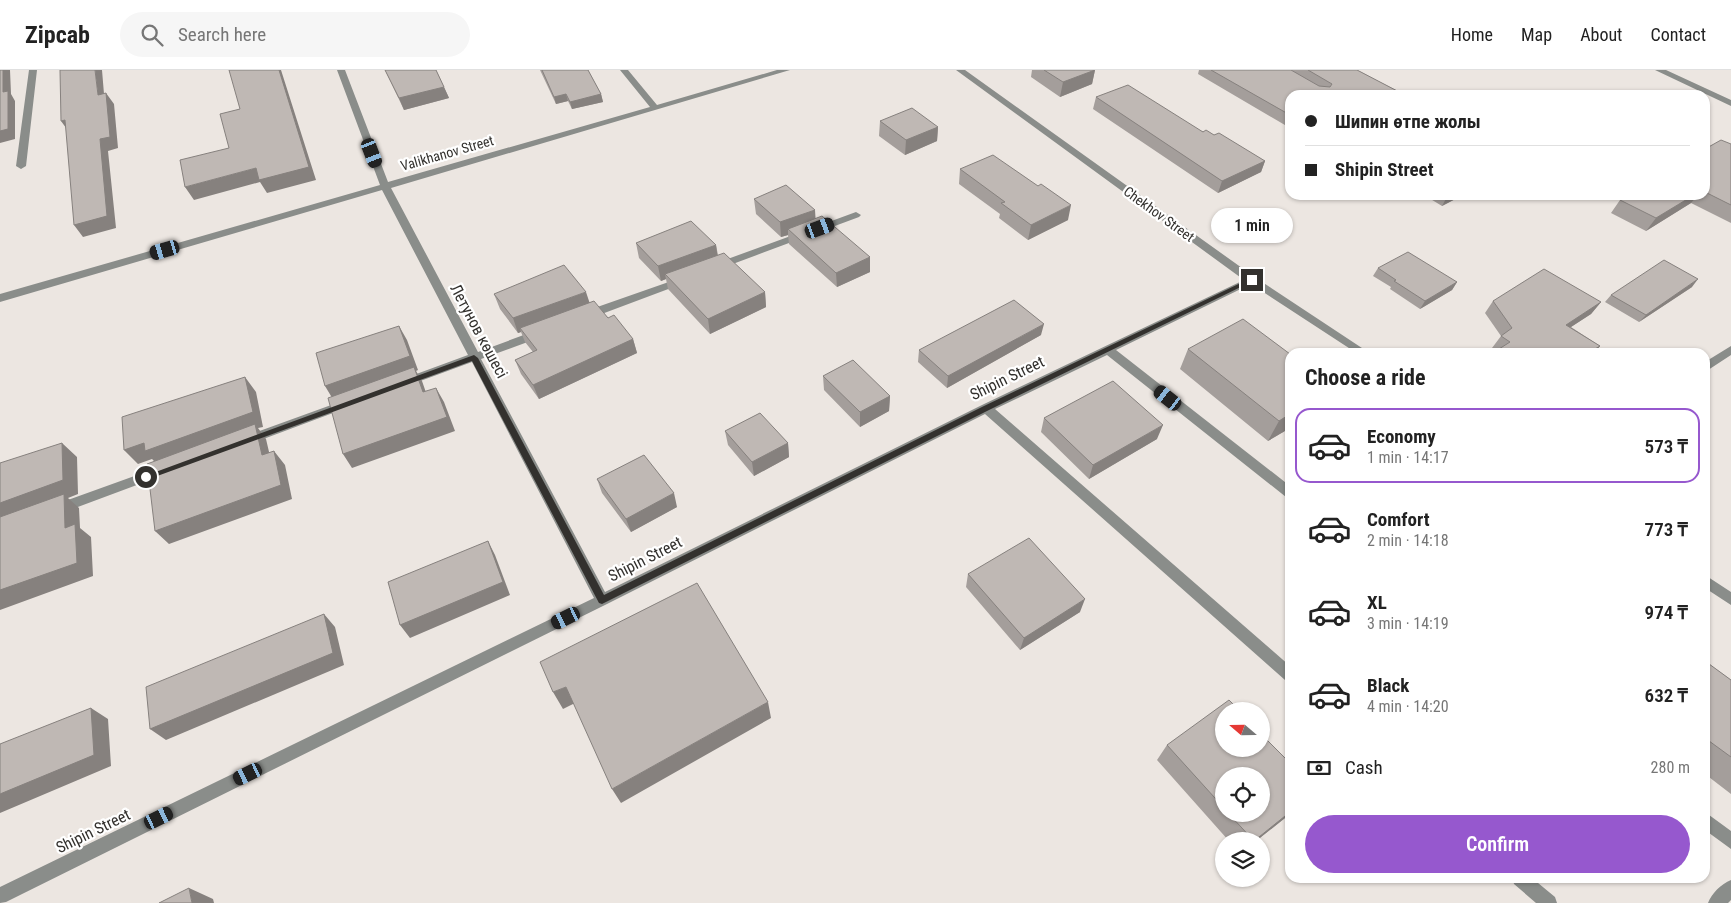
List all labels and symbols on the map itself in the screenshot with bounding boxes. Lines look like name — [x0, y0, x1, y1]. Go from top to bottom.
street label: Valikhanov Street — [399, 132, 495, 174]
car — [359, 136, 384, 170]
street label: Chekhov Street — [1121, 183, 1197, 245]
callout: 1 min — [1211, 208, 1293, 242]
car — [803, 216, 836, 240]
car — [148, 239, 181, 261]
route end — [1241, 269, 1263, 291]
street label: Летунов көшесі — [446, 281, 512, 381]
street label: Shipin Street — [967, 352, 1047, 404]
car — [1151, 383, 1184, 413]
route start — [135, 466, 157, 488]
street label: Shipin Street — [605, 532, 685, 586]
car — [549, 605, 582, 631]
north arrow — [1215, 702, 1270, 758]
car — [231, 761, 264, 787]
street label: Shipin Street — [53, 805, 133, 857]
car — [142, 805, 175, 831]

